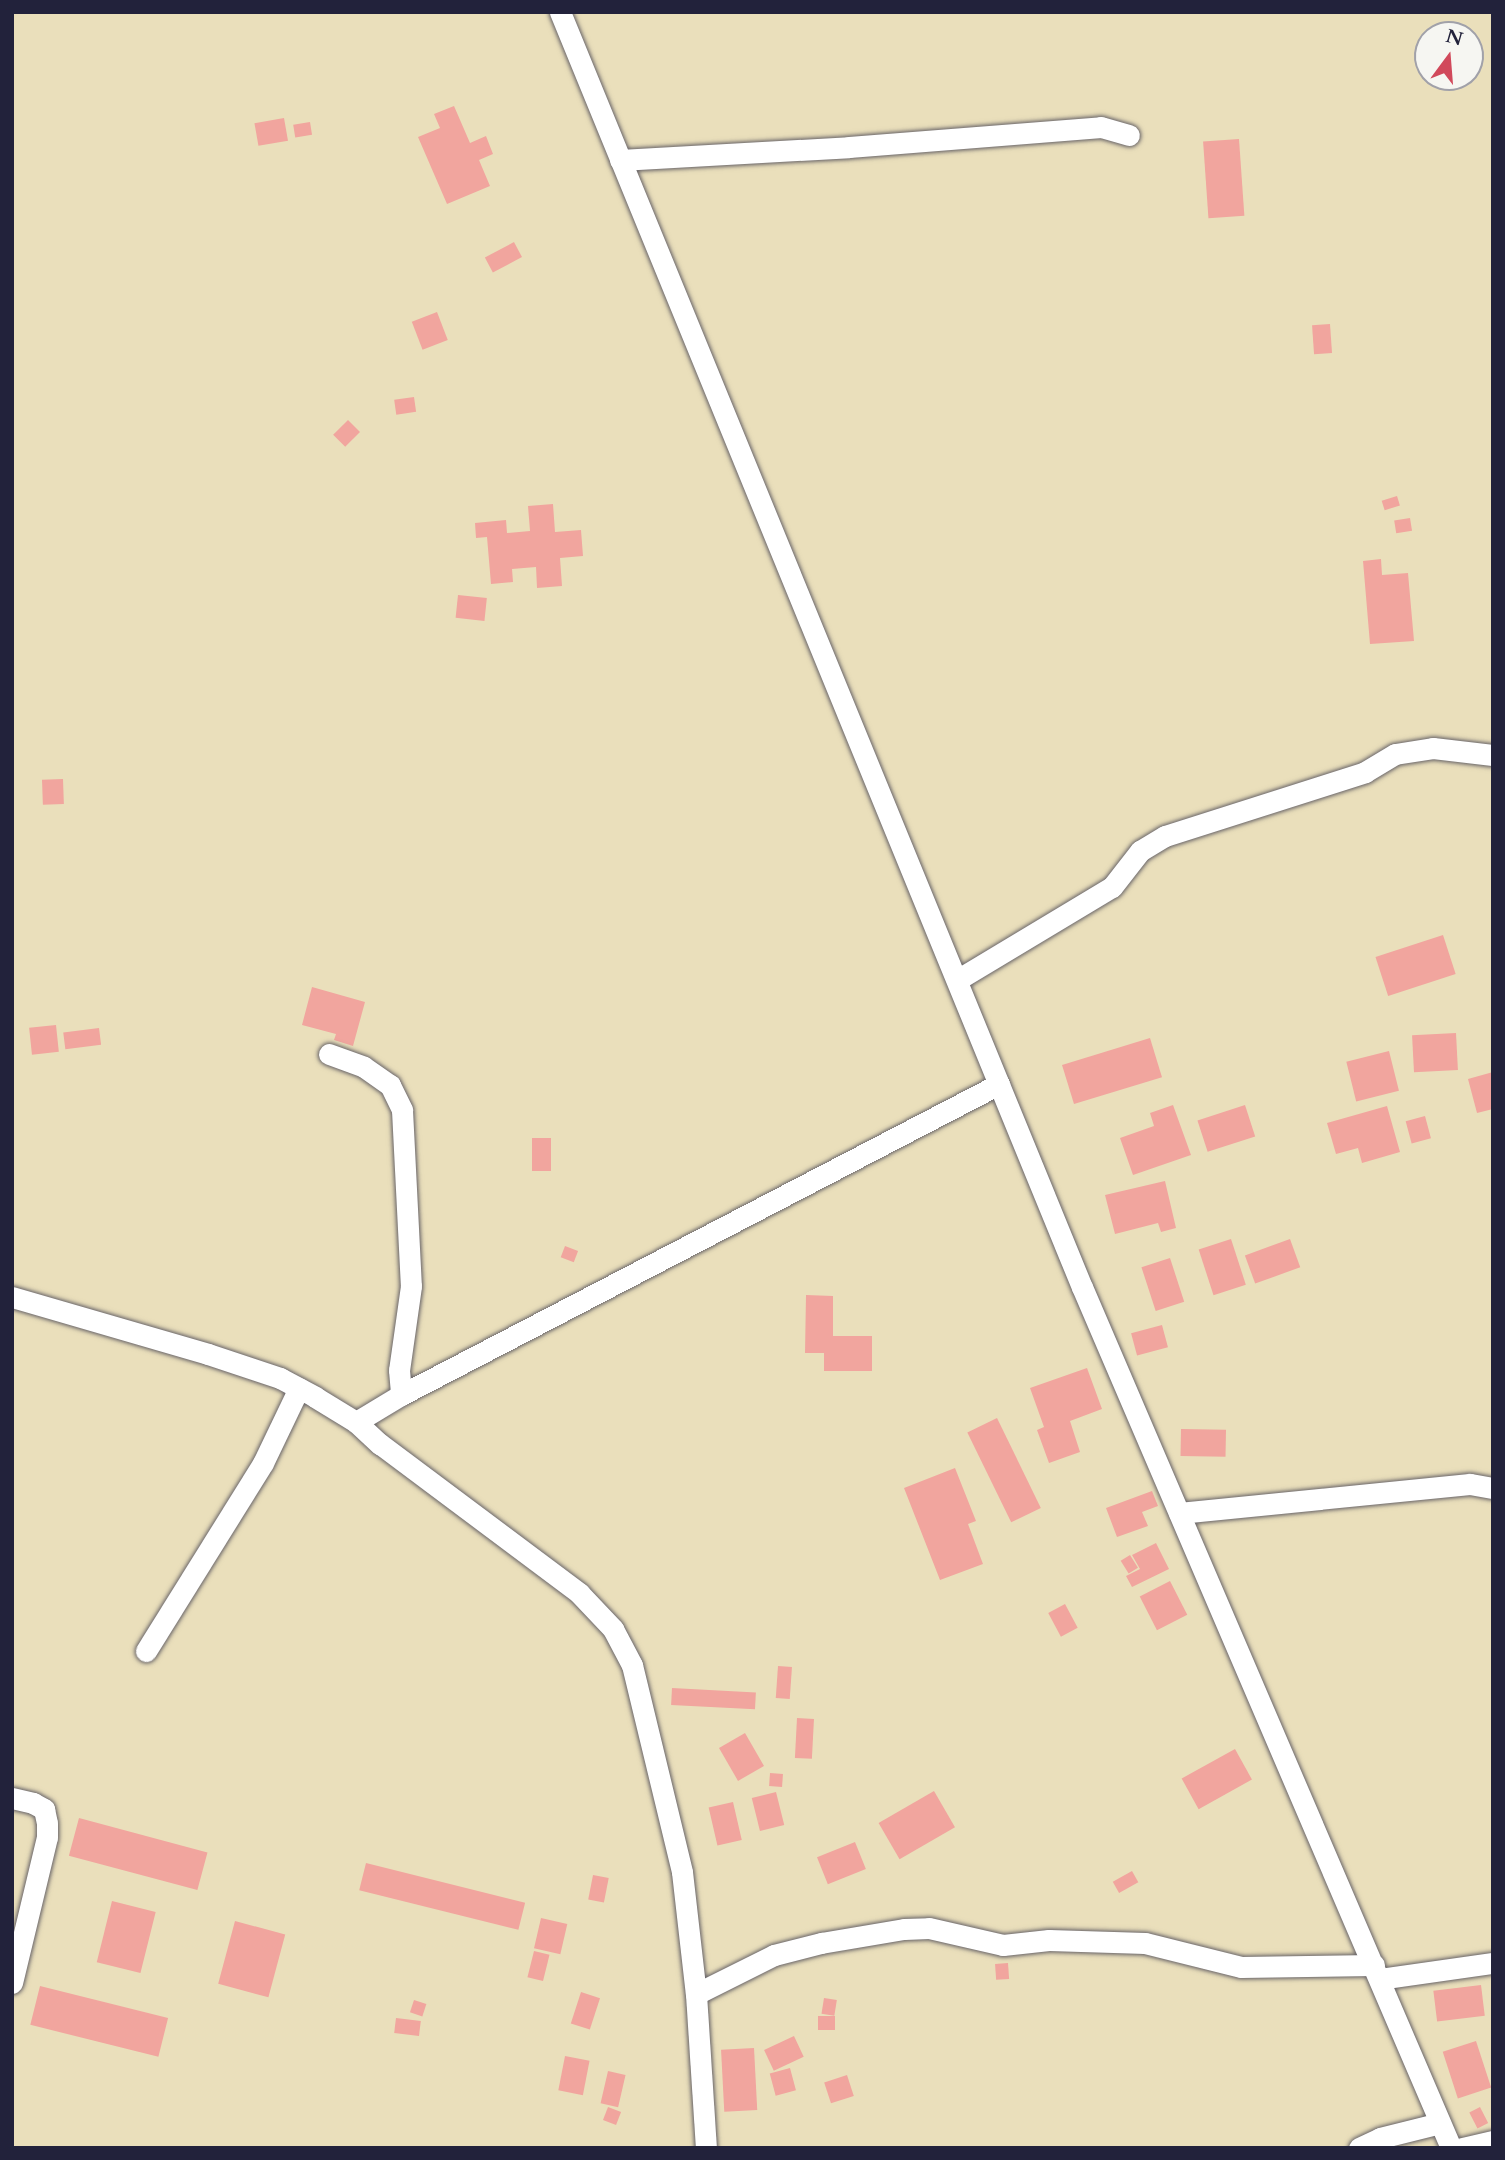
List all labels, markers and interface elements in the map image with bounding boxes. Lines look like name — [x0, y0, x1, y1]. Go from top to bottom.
north arrow — [1414, 21, 1484, 91]
text: N — [1443, 23, 1466, 53]

